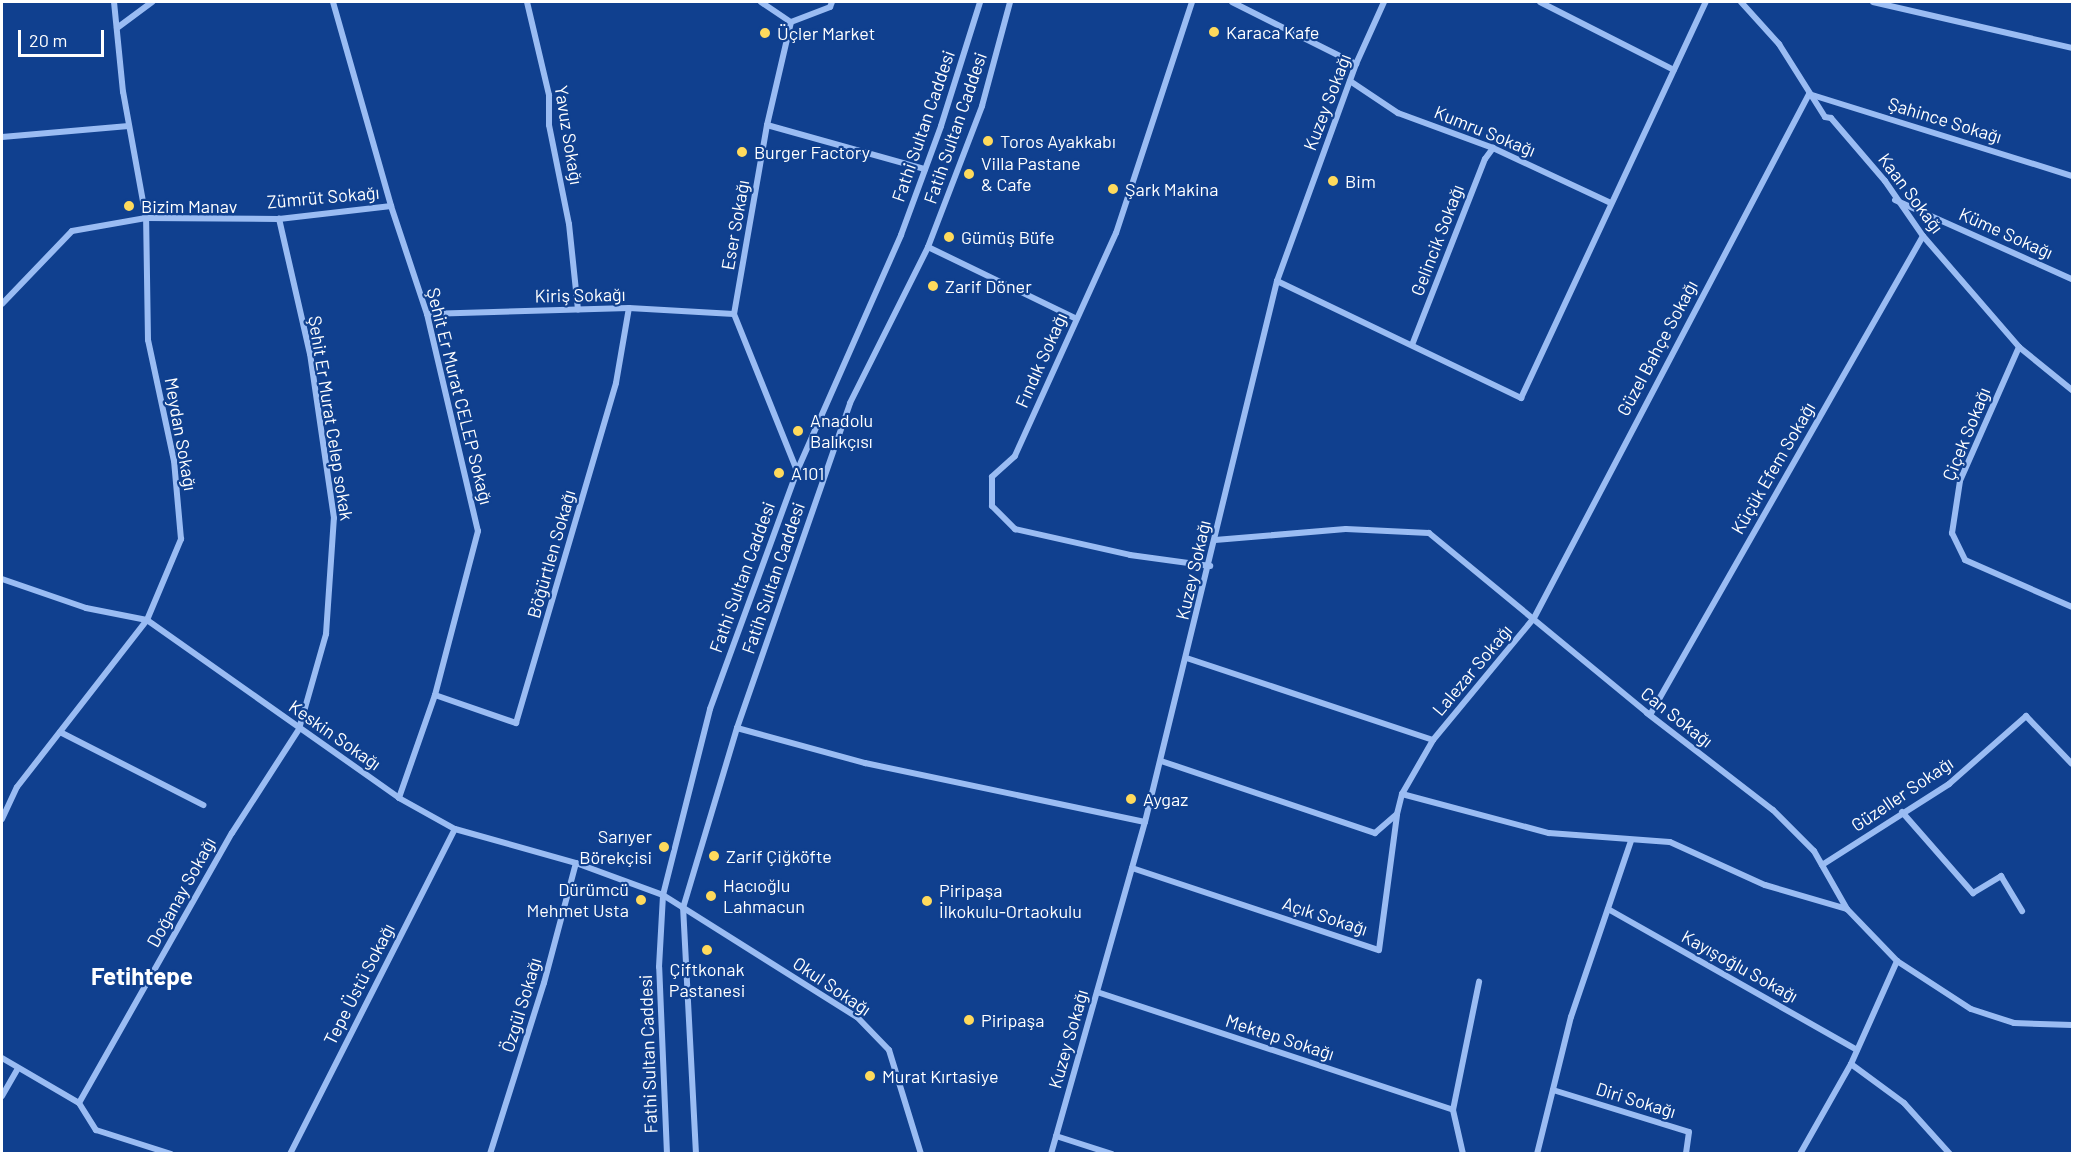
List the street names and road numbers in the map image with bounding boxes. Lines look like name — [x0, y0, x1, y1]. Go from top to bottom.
street label: Fathi Sultan Caddesi — [887, 47, 959, 205]
street label: Fatih Sultan Caddesi — [919, 49, 991, 207]
street label: Kuzey Sokağı — [1299, 51, 1355, 153]
street label: Yavuz Sokağı — [551, 84, 587, 186]
street label: Şahince Sokağı — [1885, 92, 2005, 148]
street label: Kumru Sokağı — [1431, 101, 1539, 161]
street label: Kaan Sokağı — [1874, 149, 1948, 237]
street label: Eser Sokağı — [716, 178, 754, 272]
street label: Zümrüt Sokağı — [266, 181, 380, 213]
street label: Gelincik Sokağı — [1406, 181, 1468, 299]
street label: Küme Sokağı — [1956, 203, 2056, 263]
street label: Güzel Bahçe Sokağı — [1612, 277, 1702, 419]
street label: Kiriş Sokağı — [534, 283, 626, 307]
street label: Şehit Er Murat CELEP Sokağı — [423, 285, 497, 507]
street label: Fındık Sokağı — [1010, 309, 1072, 411]
street label: Şehit Er Murat Celep sokak — [304, 314, 358, 522]
street label: Meydan Sokağı — [160, 376, 202, 492]
street label: Çiçek Sokağı — [1937, 384, 1995, 484]
street label: Küçük Efem Sokağı — [1726, 398, 1820, 538]
street label: Böğürtlen Sokağı — [522, 487, 580, 621]
street label: Fathi Sultan Caddesi — [705, 499, 779, 655]
street label: Fatih Sultan Caddesi — [737, 499, 809, 657]
street label: Kuzey Sokağı — [1171, 518, 1215, 622]
street label: Lalezar Sokağı — [1428, 620, 1516, 720]
street label: Can Sokağı — [1637, 682, 1717, 752]
street label: Keskin Sokağı — [285, 695, 385, 775]
street label: Güzeller Sokağı — [1847, 752, 1957, 836]
street label: Doğanay Sokağı — [142, 833, 220, 951]
street label: Açık Sokağı — [1280, 892, 1370, 940]
street label: Tepe Üstü Sokağı — [319, 920, 399, 1048]
street label: Kayışoğlu Sokağı — [1678, 925, 1802, 1007]
street label: Okul Sokağı — [789, 952, 875, 1020]
street label: Özgül Sokağı — [496, 955, 546, 1055]
street label: Fathi Sultan Caddesi — [634, 974, 662, 1134]
street label: Kuzey Sokağı — [1044, 987, 1092, 1091]
street label: Mektep Sokağı — [1223, 1009, 1337, 1065]
street label: Diri Sokağı — [1594, 1078, 1678, 1122]

